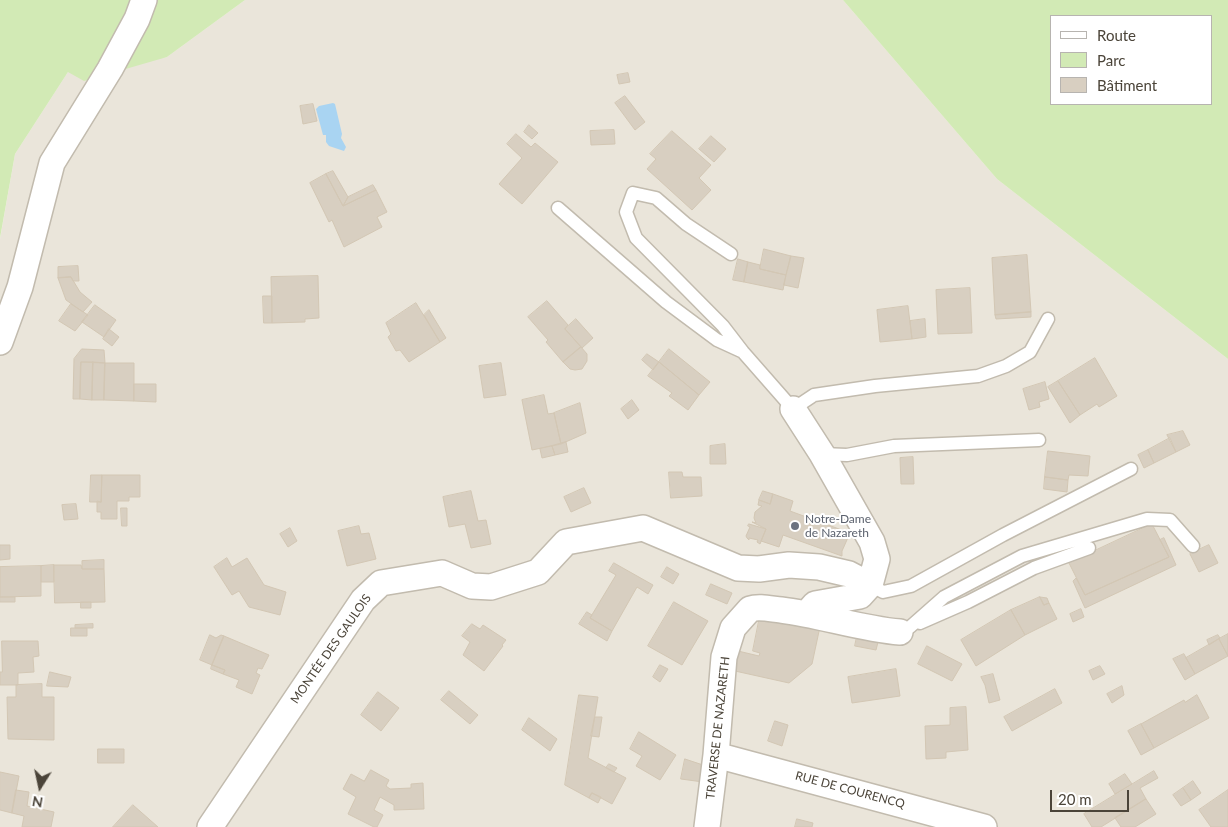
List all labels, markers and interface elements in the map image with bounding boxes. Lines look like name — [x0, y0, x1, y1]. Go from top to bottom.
legend — [1050, 15, 1213, 105]
text: Route — [1097, 26, 1136, 44]
text: Parc — [1097, 51, 1126, 69]
text: Bâtiment — [1097, 76, 1157, 94]
place label: Notre-Dame de Nazareth — [805, 512, 871, 540]
marker: Notre-Dame de Nazareth — [789, 520, 801, 532]
street label: MONTÉE DES GAULOIS — [288, 592, 374, 706]
street label: TRAVERSE DE NAZARETH — [703, 656, 733, 800]
north arrow — [15, 762, 65, 812]
street label: RUE DE COURENCQ — [794, 768, 906, 812]
scale bar — [1053, 780, 1132, 812]
text: 20 m — [1058, 790, 1092, 808]
text: N — [31, 793, 44, 812]

